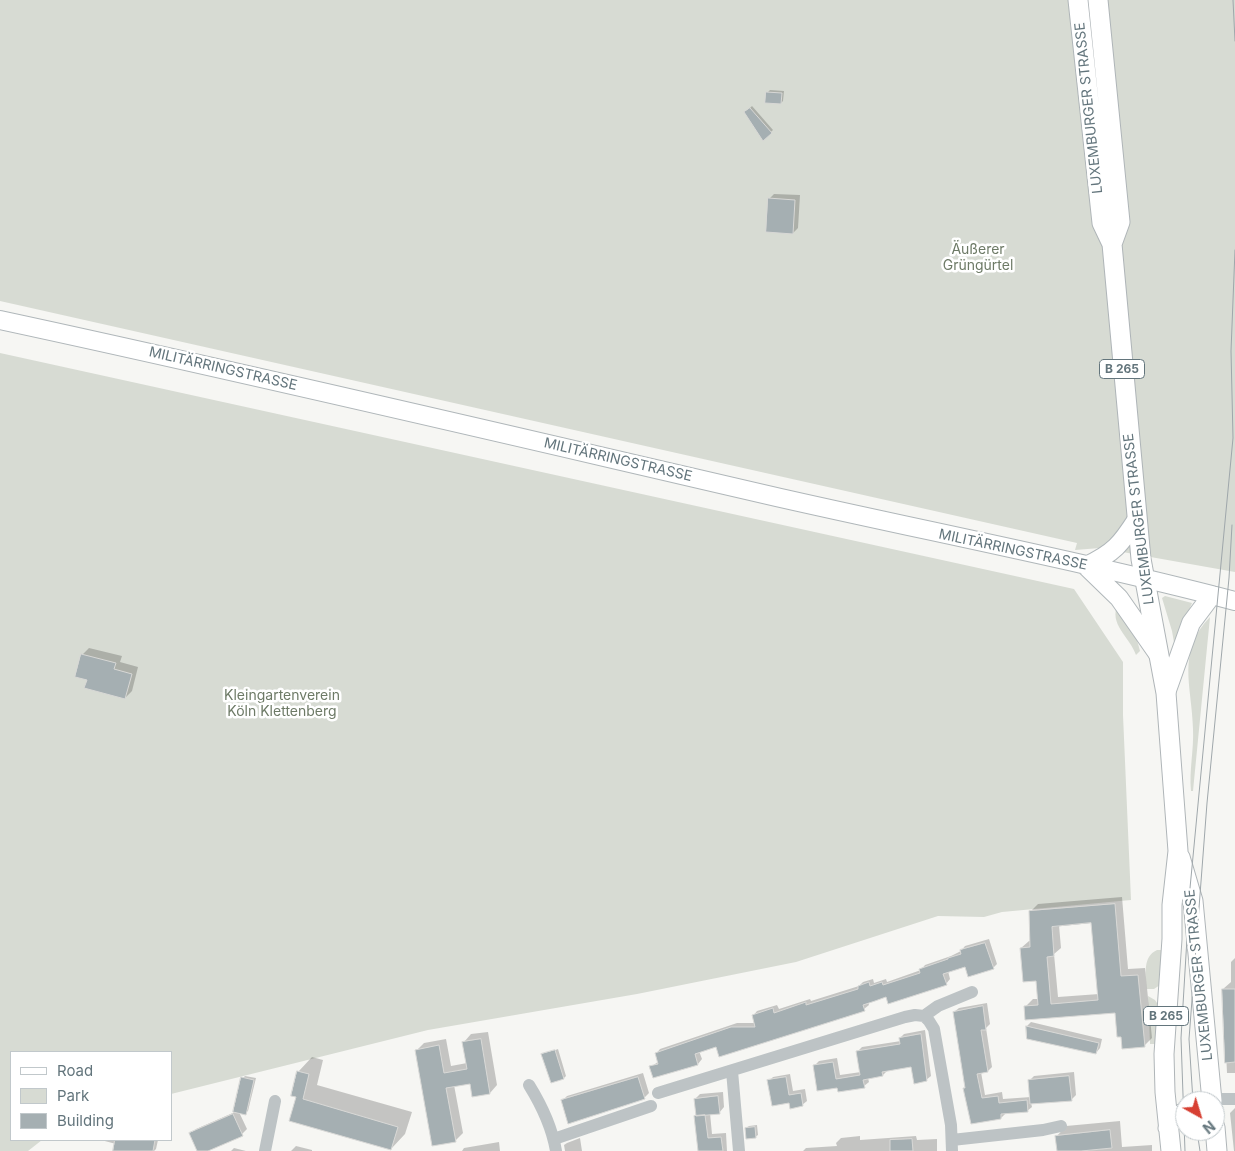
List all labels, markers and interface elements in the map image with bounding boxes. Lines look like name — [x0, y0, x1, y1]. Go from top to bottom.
street label: LUXEMBURGER STRASSE — [1072, 21, 1106, 195]
park label: Äußerer Grüngürtel — [943, 242, 1013, 274]
street label: MILITÄRRINGSTRASSE — [147, 344, 299, 394]
road number: B 265 — [1100, 359, 1144, 378]
street label: LUXEMBURGER STRASSE — [1120, 432, 1158, 606]
street label: MILITÄRRINGSTRASSE — [542, 435, 694, 485]
street label: MILITÄRRINGSTRASSE — [937, 526, 1089, 574]
park label: Kleingartenverein Köln Klettenberg — [224, 688, 340, 720]
street label: LUXEMBURGER STRASSE — [1182, 888, 1216, 1062]
road number: B 265 — [1144, 1006, 1188, 1026]
legend — [10, 1051, 172, 1141]
text: Road — [57, 1061, 93, 1080]
text: Park — [57, 1086, 89, 1105]
north arrow — [1175, 1091, 1225, 1141]
text: Building — [57, 1111, 114, 1130]
text: N — [1200, 1117, 1219, 1137]

